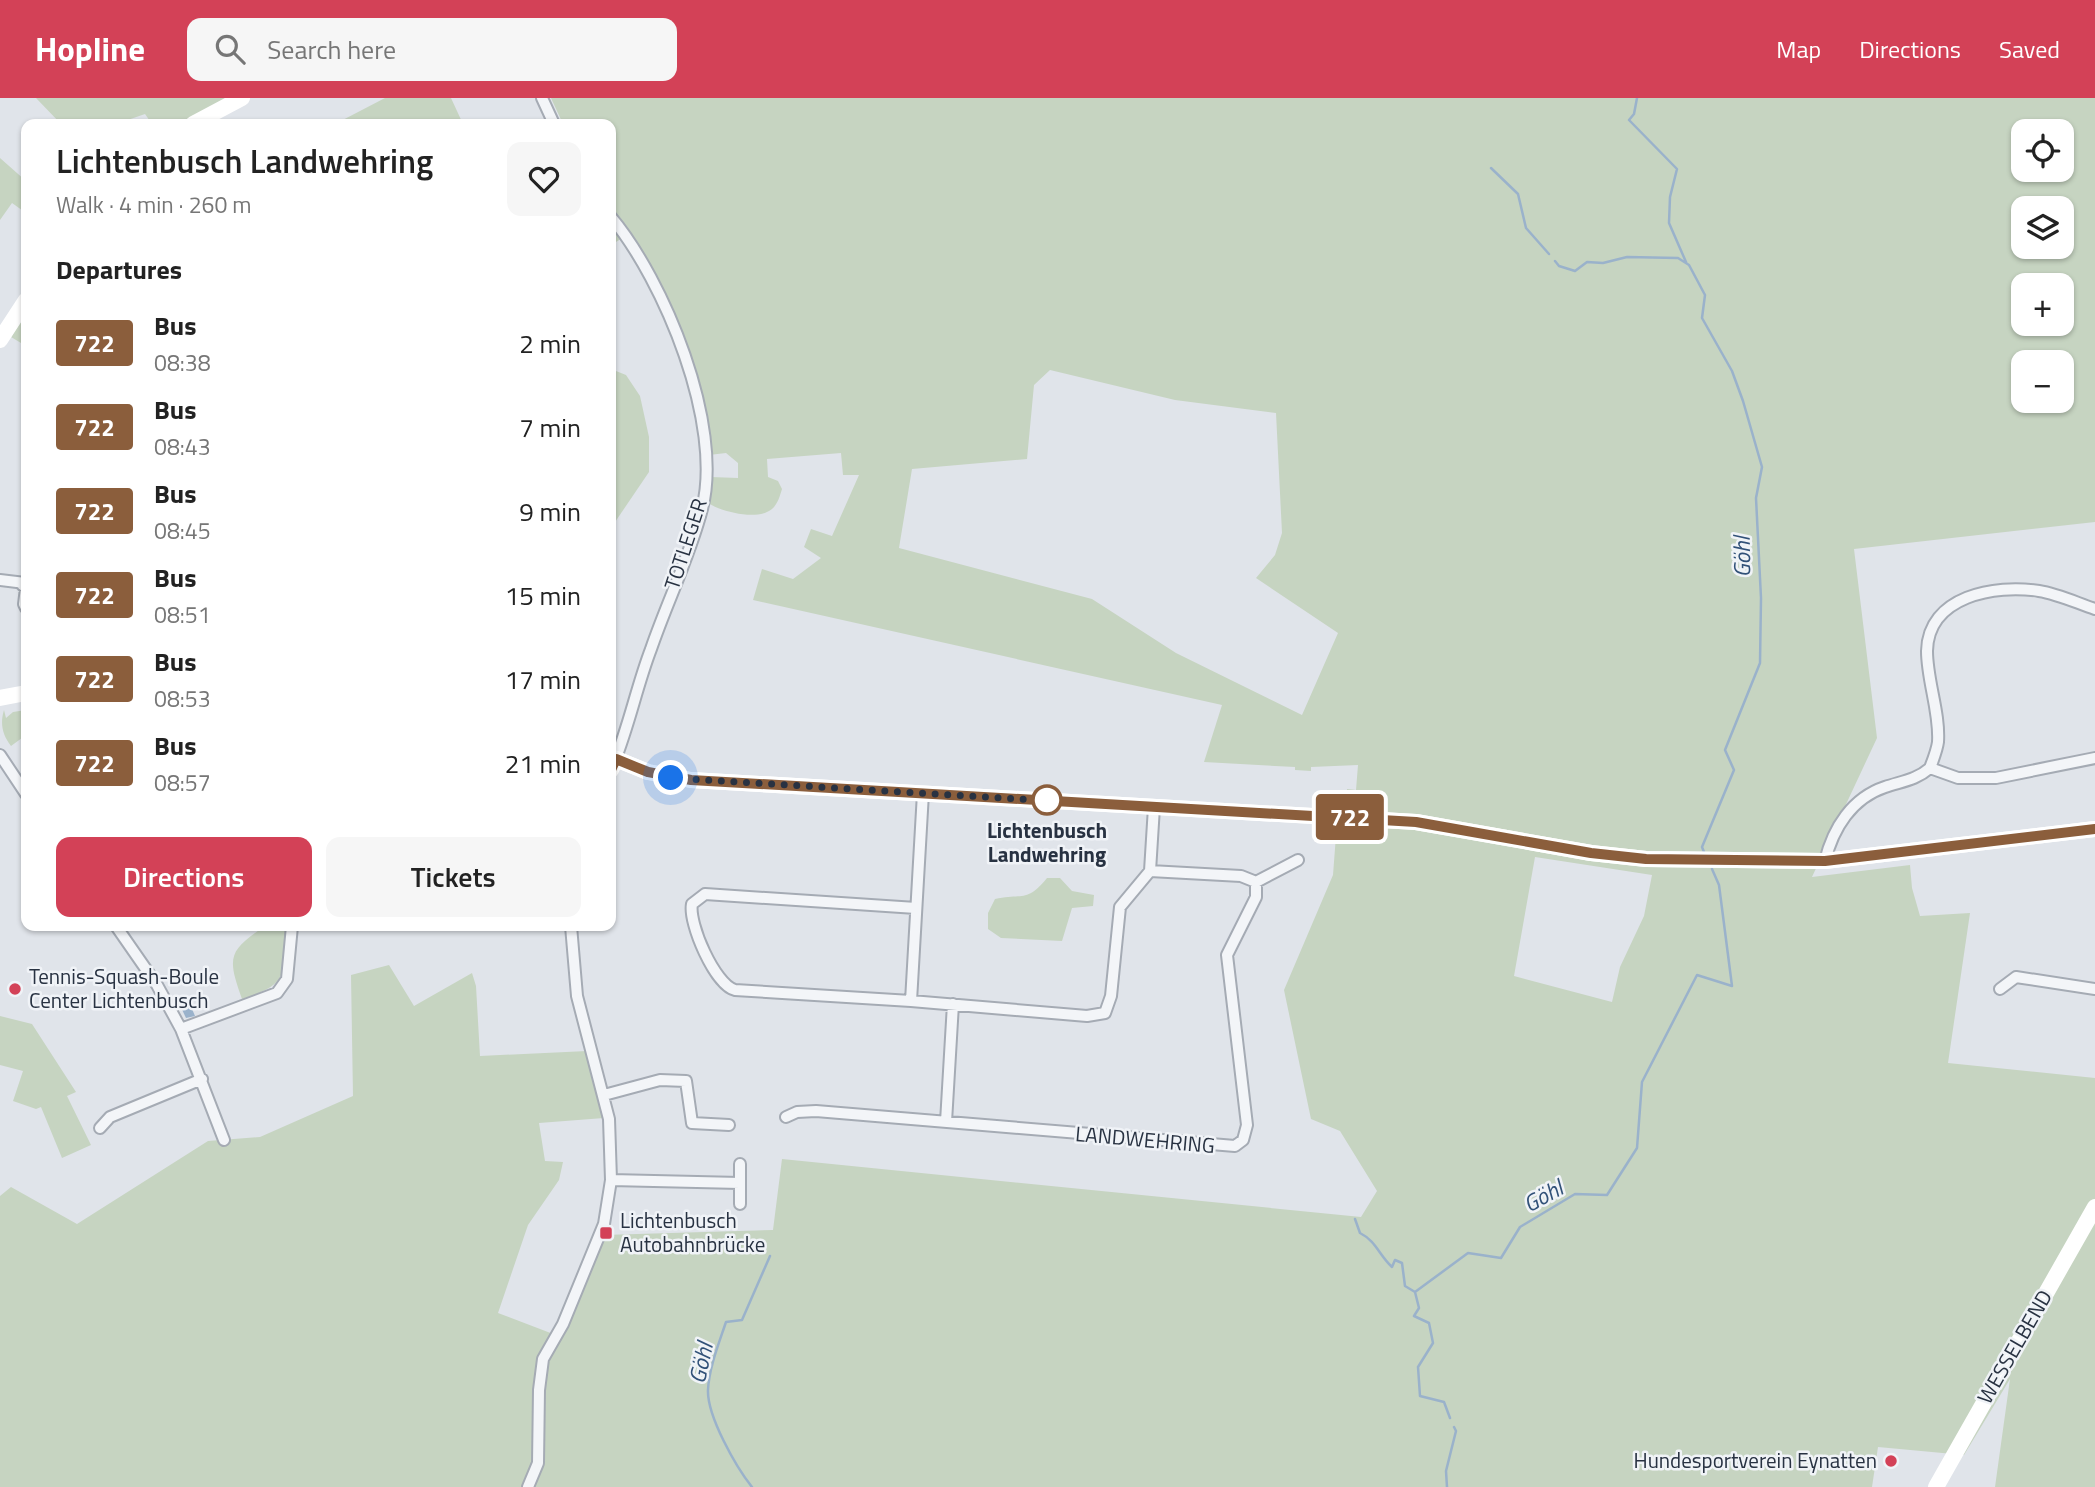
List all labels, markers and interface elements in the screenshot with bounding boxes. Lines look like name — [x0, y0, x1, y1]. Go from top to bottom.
search box — [187, 18, 677, 81]
text: Hopline — [35, 24, 145, 74]
icon: search — [211, 30, 249, 68]
text: Search here — [267, 30, 396, 69]
text: Map — [1776, 31, 1821, 67]
text: Directions — [1859, 31, 1961, 67]
text: Saved — [1999, 31, 2060, 67]
map controls — [2011, 119, 2074, 413]
button: locate — [2011, 119, 2074, 182]
text: Lichtenbusch Landwehring — [56, 136, 433, 186]
button: heart — [507, 142, 581, 216]
text: Walk · 4 min · 260 m — [56, 187, 252, 222]
button: layers — [2011, 196, 2074, 259]
text: Departures — [56, 250, 182, 289]
button: + — [2011, 273, 2074, 336]
text: Bus — [154, 306, 196, 345]
text: 2 min — [519, 324, 581, 363]
text: 722 — [74, 325, 115, 361]
text: 08:38 — [154, 345, 211, 380]
button: − — [2011, 350, 2074, 413]
text: Bus — [154, 390, 196, 429]
text: 7 min — [519, 408, 581, 447]
text: 722 — [74, 409, 115, 445]
text: 08:43 — [154, 429, 211, 464]
text: Bus — [154, 474, 196, 513]
text: 9 min — [519, 492, 581, 531]
text: 722 — [74, 493, 115, 529]
street label: TOTLEGER — [655, 494, 715, 593]
text: 08:45 — [154, 513, 211, 548]
water label: Göhl — [1724, 533, 1759, 578]
text: Bus — [154, 558, 196, 597]
text: 15 min — [505, 576, 581, 615]
text: 722 — [74, 577, 115, 613]
text: 08:51 — [154, 597, 211, 632]
text: Bus — [154, 642, 196, 681]
text: 17 min — [505, 660, 581, 699]
text: 722 — [74, 661, 115, 697]
text: 08:53 — [154, 681, 211, 716]
text: Bus — [154, 726, 196, 765]
text: 21 min — [505, 744, 581, 783]
text: 722 — [74, 745, 115, 781]
your location — [653, 760, 688, 795]
text: 08:57 — [154, 765, 211, 800]
marker: Lichtenbusch Landwehring — [1032, 785, 1062, 815]
line badge: 722 — [1310, 794, 1390, 840]
text: 722 — [1330, 799, 1370, 835]
place label: Lichtenbusch Landwehring — [987, 814, 1107, 870]
button: Directions — [56, 837, 312, 917]
button: Tickets — [326, 837, 581, 917]
place label: Tennis-Squash-Boule Center Lichtenbusch — [29, 960, 219, 1016]
marker: Tennis-Squash-Boule Center Lichtenbusch — [7, 981, 23, 997]
street label: LANDWEHRING — [1074, 1117, 1216, 1161]
water label: Göhl — [1516, 1169, 1572, 1221]
place label: Lichtenbusch Autobahnbrücke — [620, 1204, 765, 1260]
marker: Lichtenbusch Autobahnbrücke — [598, 1225, 614, 1241]
street label: WESSELBEND — [1969, 1284, 2060, 1409]
water label: Göhl — [679, 1336, 723, 1387]
place label: Hundesportverein Eynatten — [1634, 1444, 1877, 1476]
marker: Hundesportverein Eynatten — [1883, 1453, 1899, 1469]

